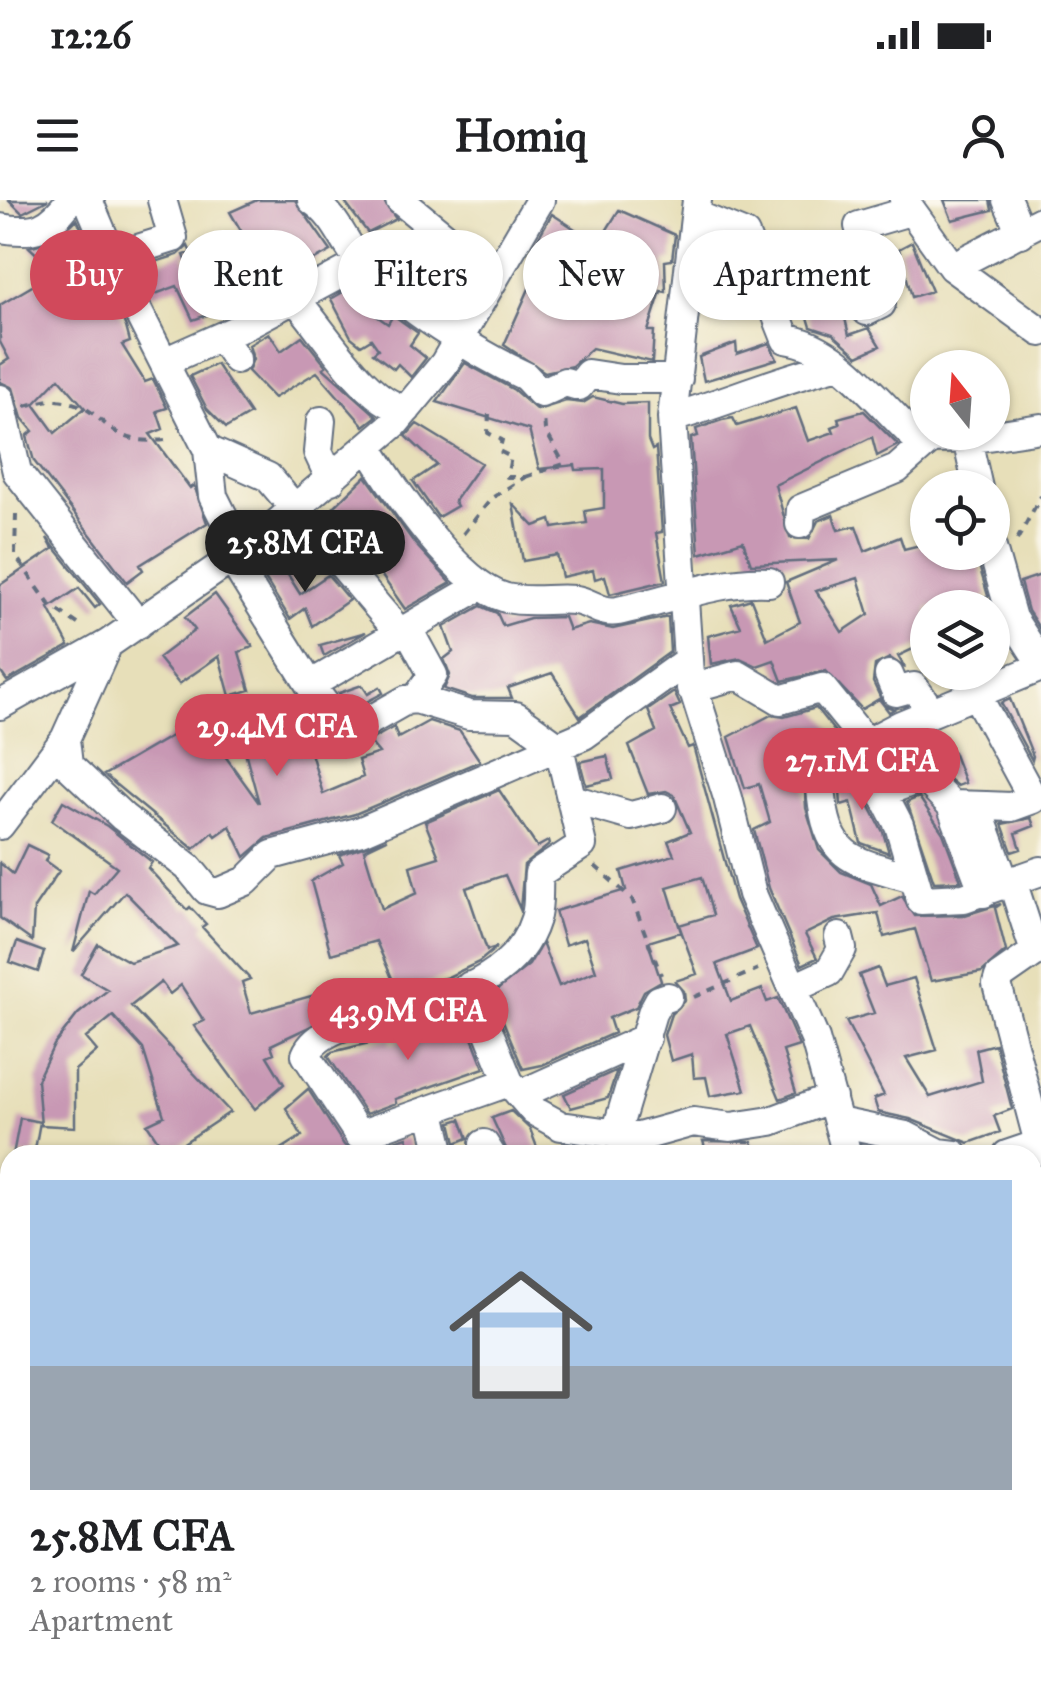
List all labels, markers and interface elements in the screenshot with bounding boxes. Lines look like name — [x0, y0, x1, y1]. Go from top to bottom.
text: 12:26 — [50, 12, 132, 58]
icon: menu — [30, 108, 85, 163]
text: Homiq — [454, 108, 587, 163]
icon: person — [956, 108, 1011, 163]
chip: Buy — [30, 230, 158, 320]
chip: Rent — [178, 230, 318, 320]
chip: Filters — [338, 230, 503, 320]
chip: New — [523, 230, 659, 320]
chip: Apartment — [679, 230, 906, 320]
north arrow — [910, 350, 1010, 450]
map controls — [910, 350, 1010, 690]
button: locate — [910, 470, 1010, 570]
pin: 25.8M CFA — [191, 510, 419, 595]
text: 25.8M CFA — [227, 523, 383, 562]
button: layers — [910, 590, 1010, 690]
pin: 29.4M CFA — [163, 694, 391, 779]
text: 29.4M CFA — [197, 707, 357, 746]
pin: 27.1M CFA — [748, 728, 976, 813]
text: 27.1M CFA — [785, 741, 939, 780]
pin: 43.9M CFA — [294, 978, 522, 1063]
text: 43.9M CFA — [329, 991, 487, 1030]
icon: home — [431, 1245, 611, 1425]
text: 25.8M CFA — [30, 1510, 235, 1562]
text: 2 rooms · 58 m² — [30, 1562, 231, 1601]
text: Apartment — [30, 1601, 173, 1640]

